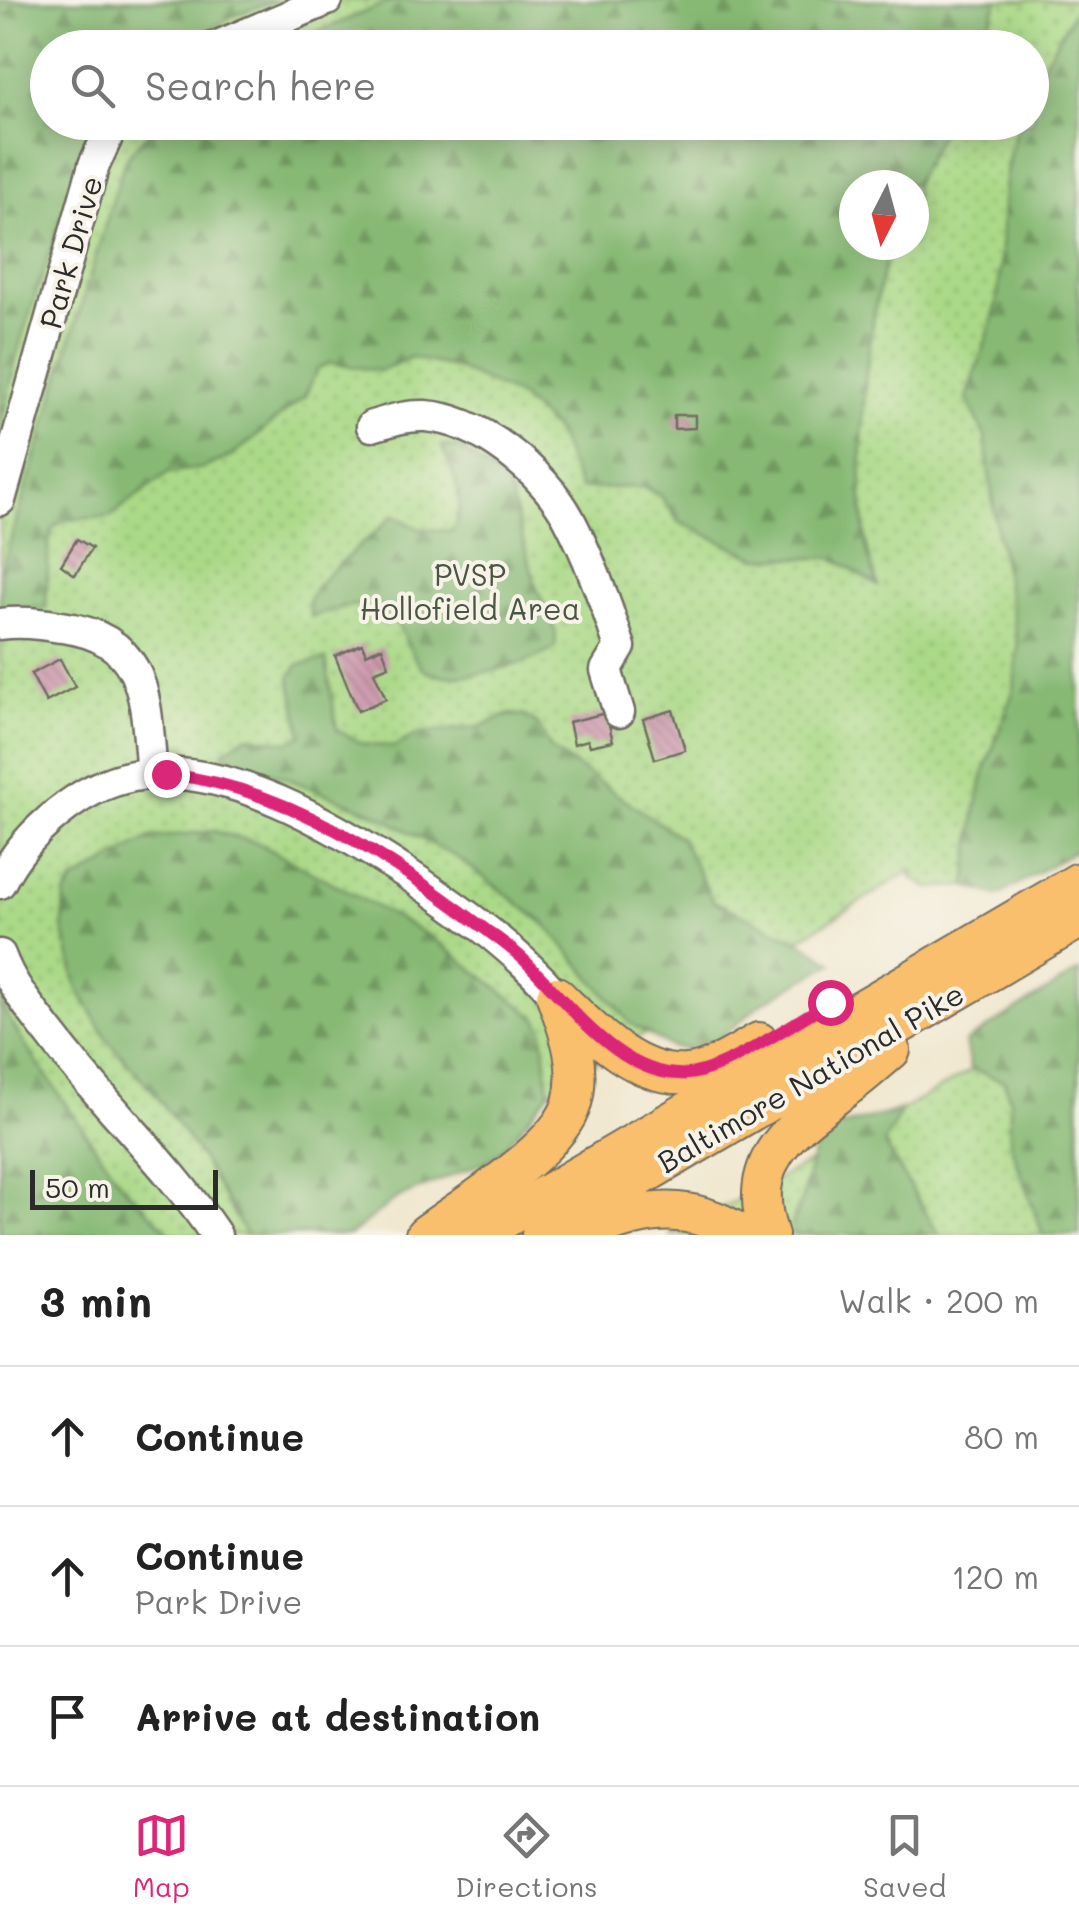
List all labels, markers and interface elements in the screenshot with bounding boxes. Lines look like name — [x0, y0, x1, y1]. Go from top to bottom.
search box — [30, 30, 1049, 140]
icon: search — [65, 58, 120, 113]
text: Search here — [145, 60, 376, 110]
north arrow — [839, 170, 929, 260]
street label: Park Drive — [29, 171, 111, 333]
park label: PVSP Hollofield Area — [360, 554, 580, 628]
route end — [144, 752, 190, 798]
street label: Baltimore National Pike — [649, 973, 971, 1181]
route start — [808, 980, 854, 1026]
scale bar — [30, 1165, 218, 1210]
text: 50 m — [45, 1169, 110, 1205]
text: 3 min — [40, 1273, 152, 1328]
text: Walk · 200 m — [838, 1279, 1039, 1321]
icon: ahead — [40, 1409, 95, 1464]
text: Continue — [135, 1411, 304, 1461]
text: 80 m — [964, 1415, 1039, 1457]
text: Continue — [135, 1530, 304, 1580]
icon: ahead — [40, 1549, 95, 1604]
text: 120 m — [951, 1555, 1039, 1597]
text: Park Drive — [135, 1580, 302, 1622]
icon: arrive — [40, 1689, 95, 1744]
text: Arrive at destination — [135, 1691, 540, 1741]
tab: Map — [133, 1808, 190, 1904]
tab: Directions — [455, 1808, 598, 1904]
tab: Saved — [863, 1808, 946, 1904]

